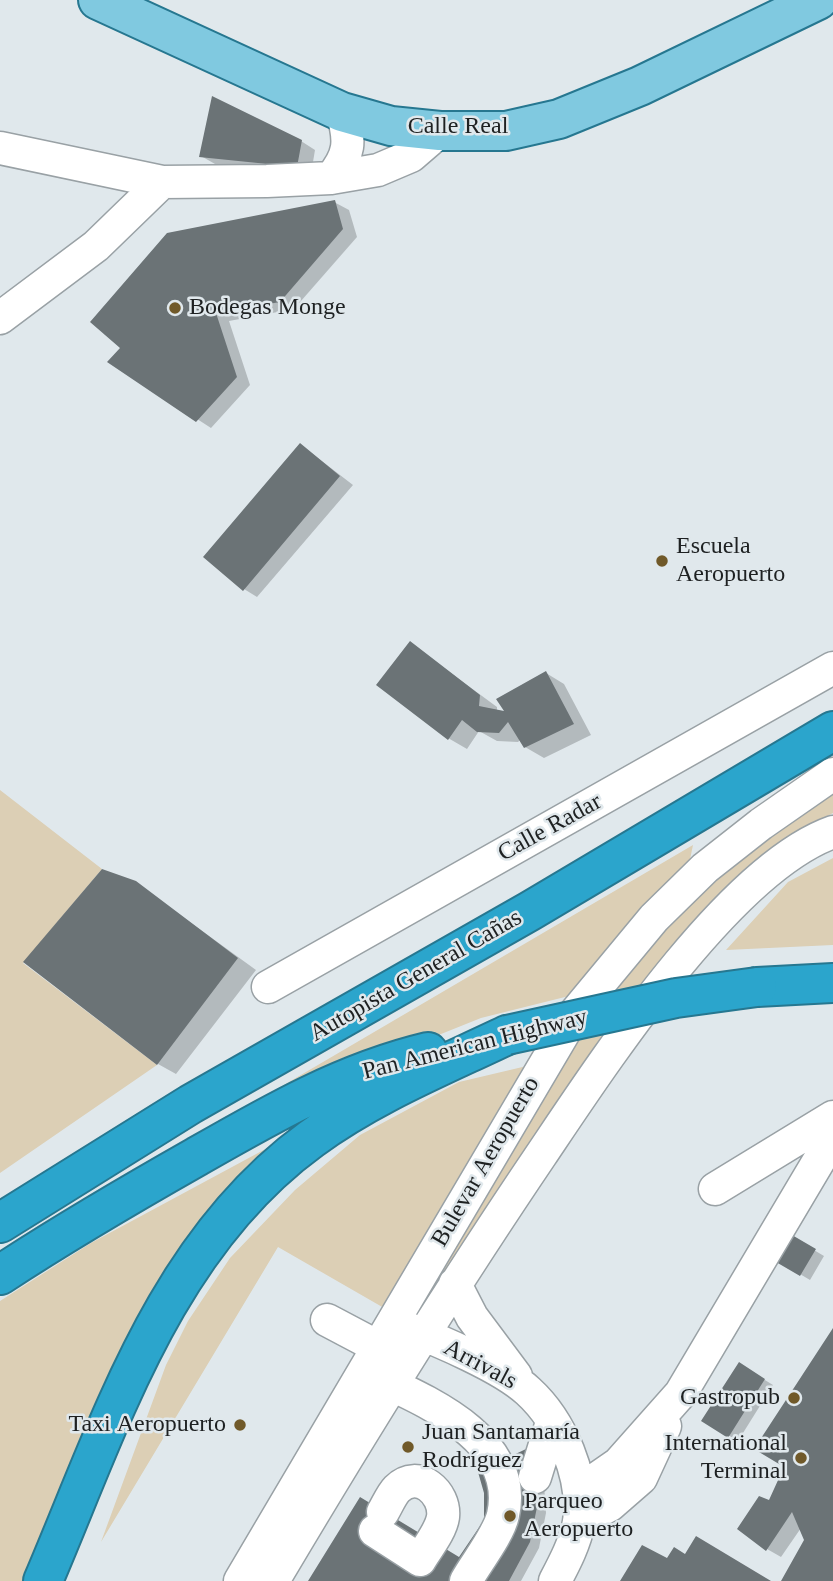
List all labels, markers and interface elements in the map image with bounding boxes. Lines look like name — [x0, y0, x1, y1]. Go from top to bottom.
street label: Calle Real — [408, 113, 508, 141]
place label: Bodegas Monge — [189, 294, 346, 322]
marker: Bodegas Monge — [167, 300, 183, 316]
place label: Escuela Aeropuerto — [676, 533, 785, 589]
marker: Escuela Aeropuerto — [654, 553, 670, 569]
street label: Calle Radar — [493, 788, 607, 868]
street label: Autopista General Cañas — [305, 904, 527, 1048]
street label: Pan American Highway — [360, 1003, 590, 1087]
street label: Bulevar Aeropuerto — [426, 1072, 546, 1252]
street label: Arrivals — [439, 1334, 521, 1396]
place label: Gastropub — [680, 1384, 780, 1412]
marker: Gastropub — [786, 1390, 802, 1406]
place label: Taxi Aeropuerto — [68, 1411, 226, 1439]
marker: Taxi Aeropuerto — [232, 1417, 248, 1433]
place label: Juan Santamaría Rodríguez — [422, 1419, 580, 1475]
place label: International Terminal — [664, 1430, 787, 1486]
marker: Juan Santamaría Rodríguez — [400, 1439, 416, 1455]
marker: International Terminal — [793, 1450, 809, 1466]
place label: Parqueo Aeropuerto — [524, 1488, 633, 1544]
marker: Parqueo Aeropuerto — [502, 1508, 518, 1524]

